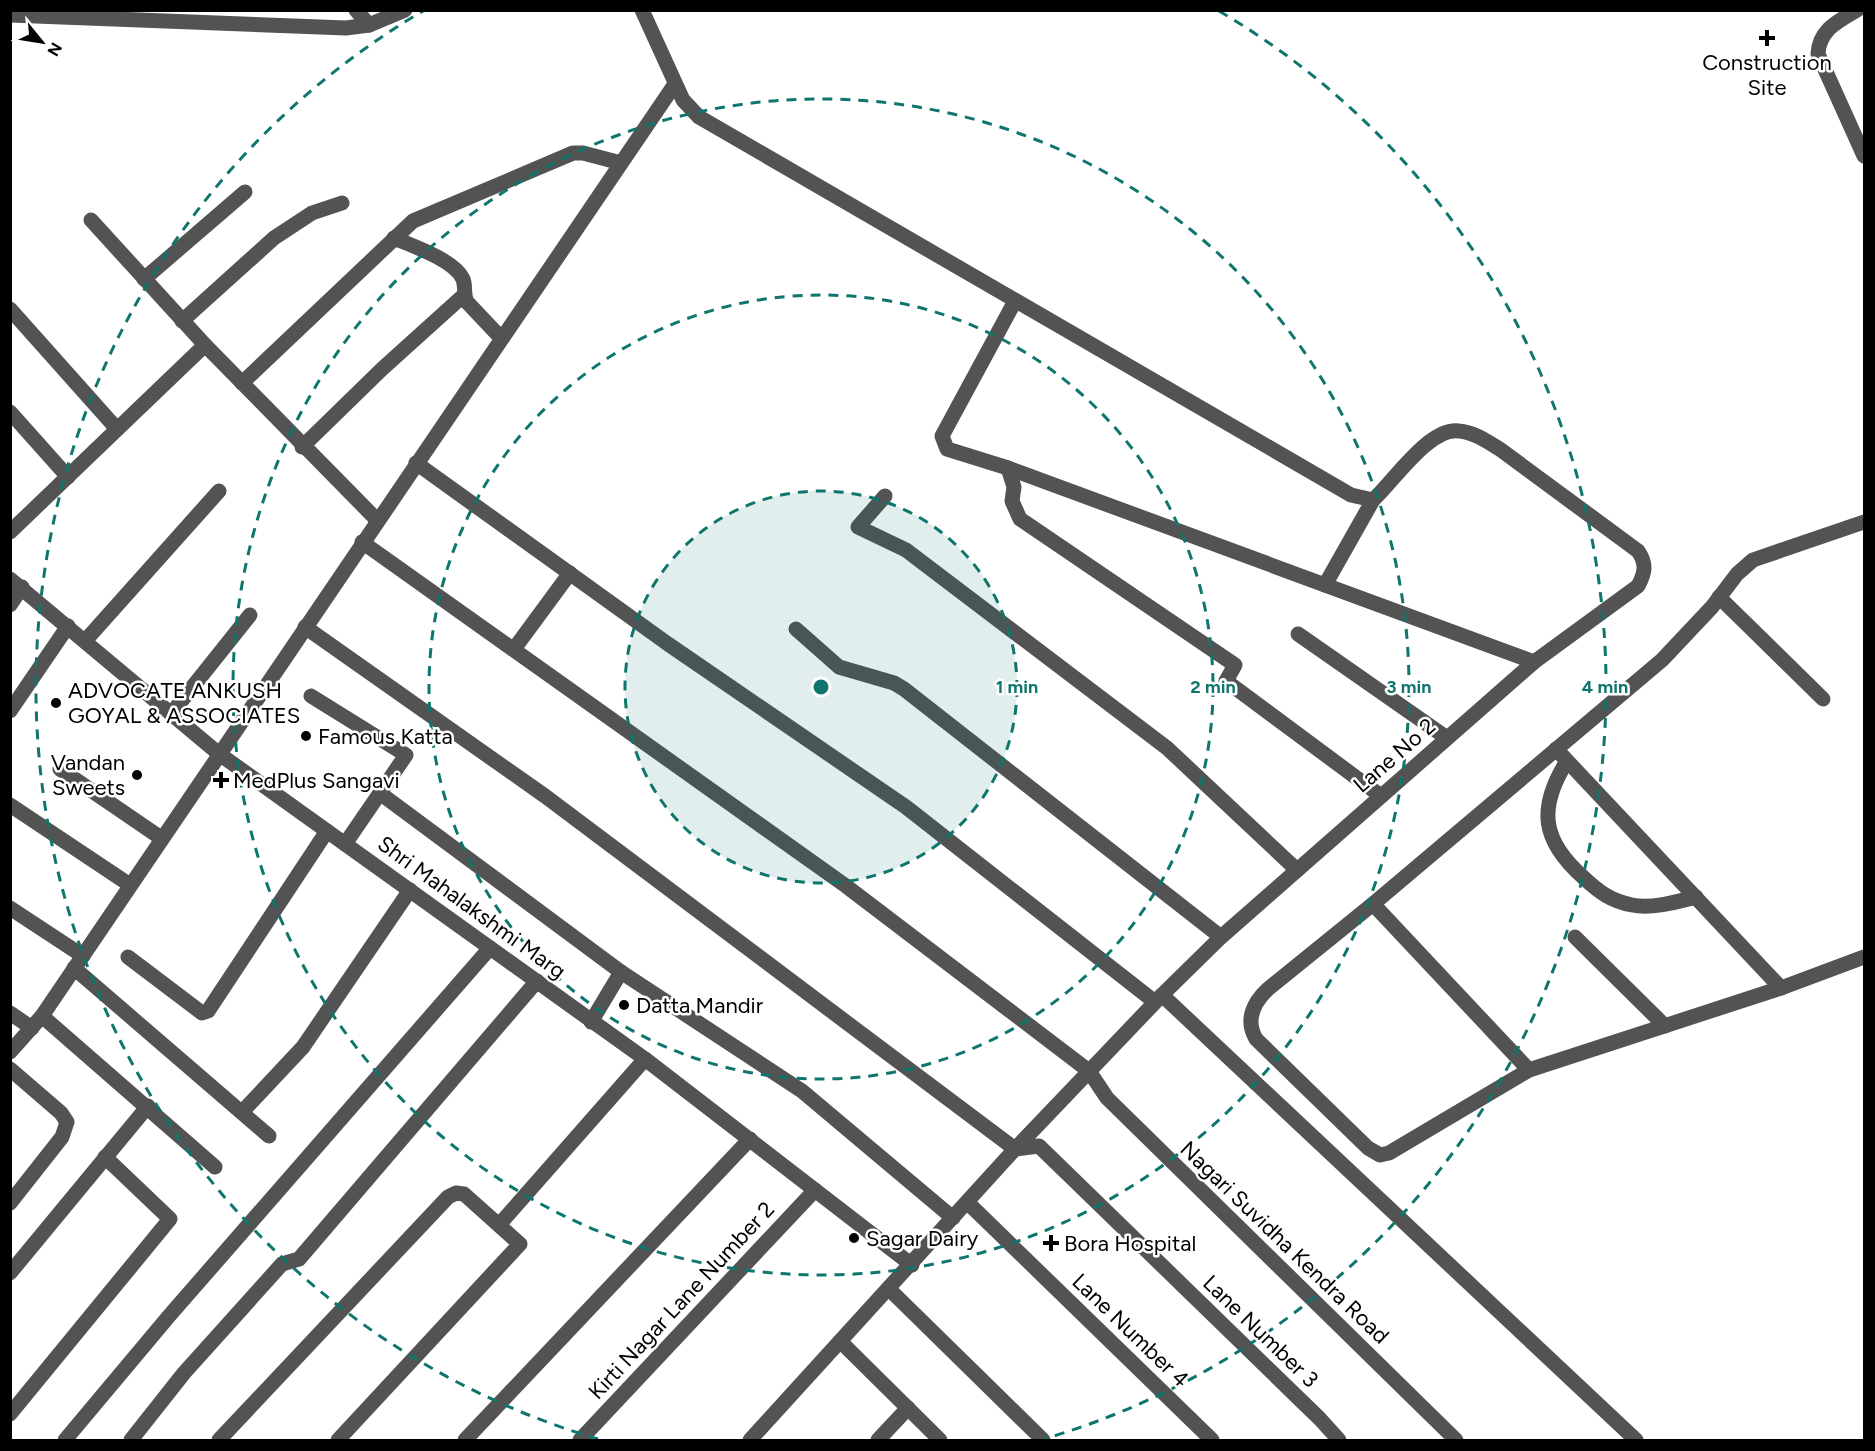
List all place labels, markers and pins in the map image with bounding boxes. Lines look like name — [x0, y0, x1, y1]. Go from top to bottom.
marker: Construction Site — [1758, 29, 1776, 47]
place label: Construction Site — [1702, 49, 1832, 101]
place label: ADVOCATE ANKUSH GOYAL & ASSOCIATES — [68, 677, 300, 729]
centre of rings — [811, 677, 831, 697]
marker: ADVOCATE ANKUSH GOYAL & ASSOCIATES — [49, 696, 63, 710]
place label: Famous Katta — [318, 723, 453, 750]
marker: Famous Katta — [299, 729, 313, 743]
place label: Vandan Sweets — [51, 749, 125, 801]
place label: MedPlus Sangavi — [233, 767, 400, 794]
marker: Vandan Sweets — [130, 768, 144, 782]
marker: MedPlus Sangavi — [214, 773, 228, 787]
place label: Datta Mandir — [636, 992, 764, 1019]
marker: Datta Mandir — [617, 998, 631, 1012]
place label: Sagar Dairy — [866, 1225, 979, 1252]
place label: Bora Hospital — [1064, 1230, 1196, 1257]
marker: Sagar Dairy — [847, 1231, 861, 1245]
marker: Bora Hospital — [1042, 1234, 1060, 1252]

